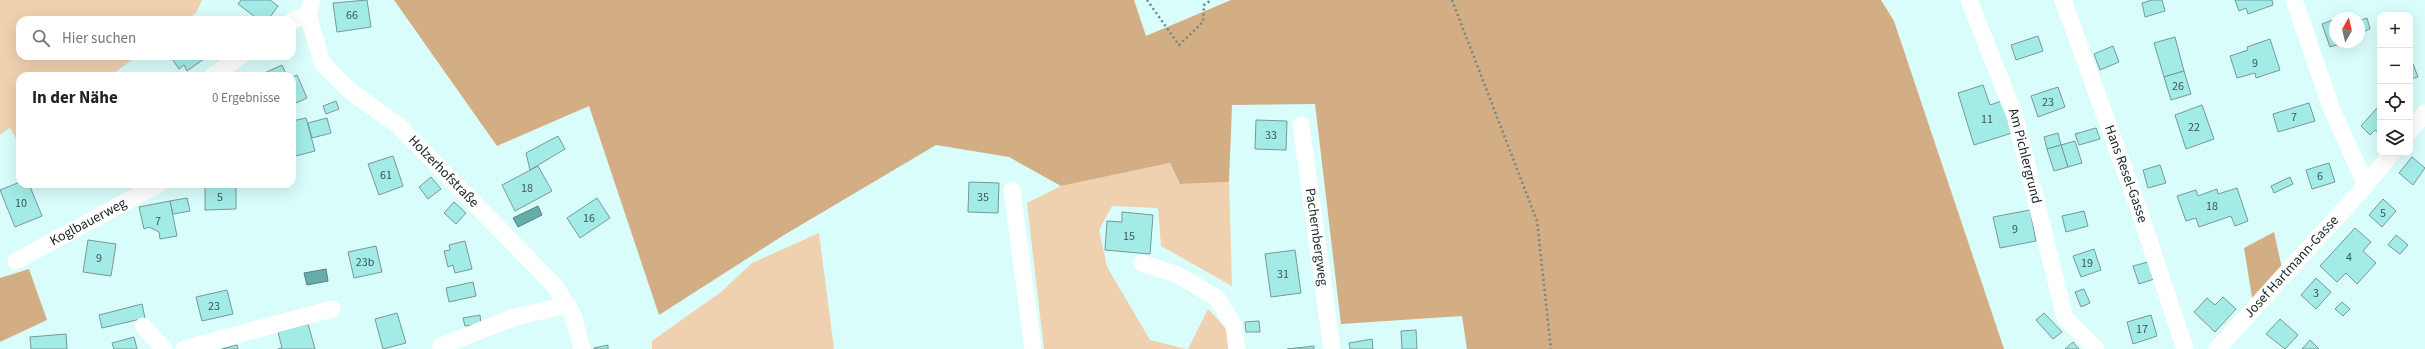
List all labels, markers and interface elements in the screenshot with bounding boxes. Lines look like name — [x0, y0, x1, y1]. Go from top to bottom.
house number: 66 — [346, 7, 358, 24]
north arrow — [2329, 12, 2365, 48]
map controls — [2377, 12, 2413, 156]
button: + — [2377, 12, 2413, 48]
search box — [16, 16, 296, 60]
icon: search — [30, 27, 52, 49]
text: Hier suchen — [62, 28, 136, 49]
button: − — [2377, 48, 2413, 84]
house number: 9 — [2252, 55, 2258, 72]
house number: 26 — [2172, 78, 2184, 95]
button: locate — [2377, 84, 2413, 120]
text: In der Nähe — [32, 86, 118, 110]
text: 0 Ergebnisse — [212, 89, 280, 107]
house number: 23 — [2042, 94, 2054, 111]
street label: Am Pichlergrund — [2003, 105, 2046, 206]
house number: 7 — [2291, 109, 2297, 126]
house number: 11 — [1981, 111, 1993, 128]
house number: 22 — [2188, 119, 2200, 136]
button: layers — [2377, 120, 2413, 156]
street label: Hans Resel-Gasse — [2099, 122, 2153, 225]
house number: 33 — [1265, 127, 1277, 144]
street label: Holzerhofstraße — [403, 131, 484, 212]
house number: 61 — [380, 167, 392, 184]
house number: 6 — [2317, 168, 2323, 185]
house number: 18 — [521, 180, 533, 197]
street label: Pachernbergweg — [1300, 187, 1333, 287]
house number: 5 — [217, 189, 223, 206]
house number: 35 — [977, 189, 989, 206]
street label: Koglbauerweg — [46, 193, 130, 251]
house number: 10 — [15, 195, 27, 212]
house number: 18 — [2206, 198, 2218, 215]
house number: 5 — [2380, 205, 2386, 222]
house number: 16 — [583, 210, 595, 227]
street label: Josef Hartmann-Gasse — [2240, 211, 2344, 323]
house number: 7 — [155, 213, 161, 230]
house number: 9 — [2012, 221, 2018, 238]
house number: 15 — [1123, 228, 1135, 245]
house number: 4 — [2346, 249, 2352, 266]
house number: 9 — [96, 250, 102, 267]
house number: 23b — [356, 254, 375, 271]
house number: 19 — [2081, 255, 2093, 272]
house number: 31 — [1277, 266, 1289, 283]
house number: 3 — [2313, 285, 2319, 302]
house number: 23 — [208, 298, 220, 315]
house number: 17 — [2136, 321, 2148, 338]

